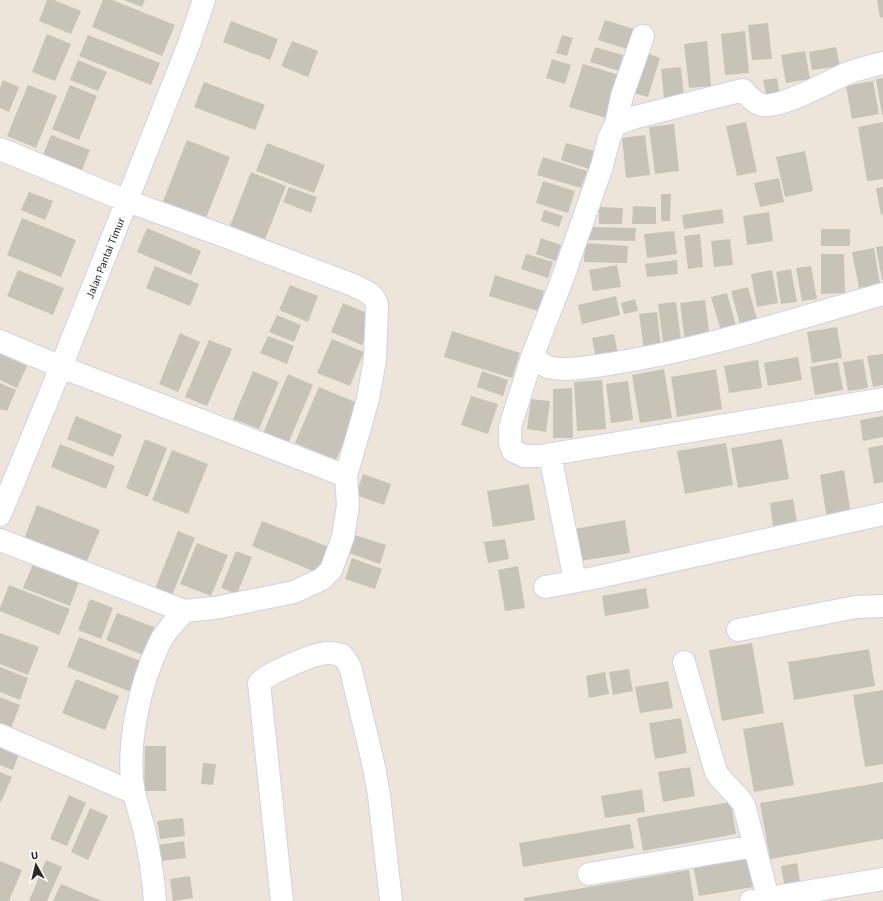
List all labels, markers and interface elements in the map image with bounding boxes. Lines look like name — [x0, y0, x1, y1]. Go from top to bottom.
street label: Jalan Pantai Timur — [82, 215, 129, 301]
north arrow — [16, 845, 56, 885]
text: U — [30, 848, 39, 864]

